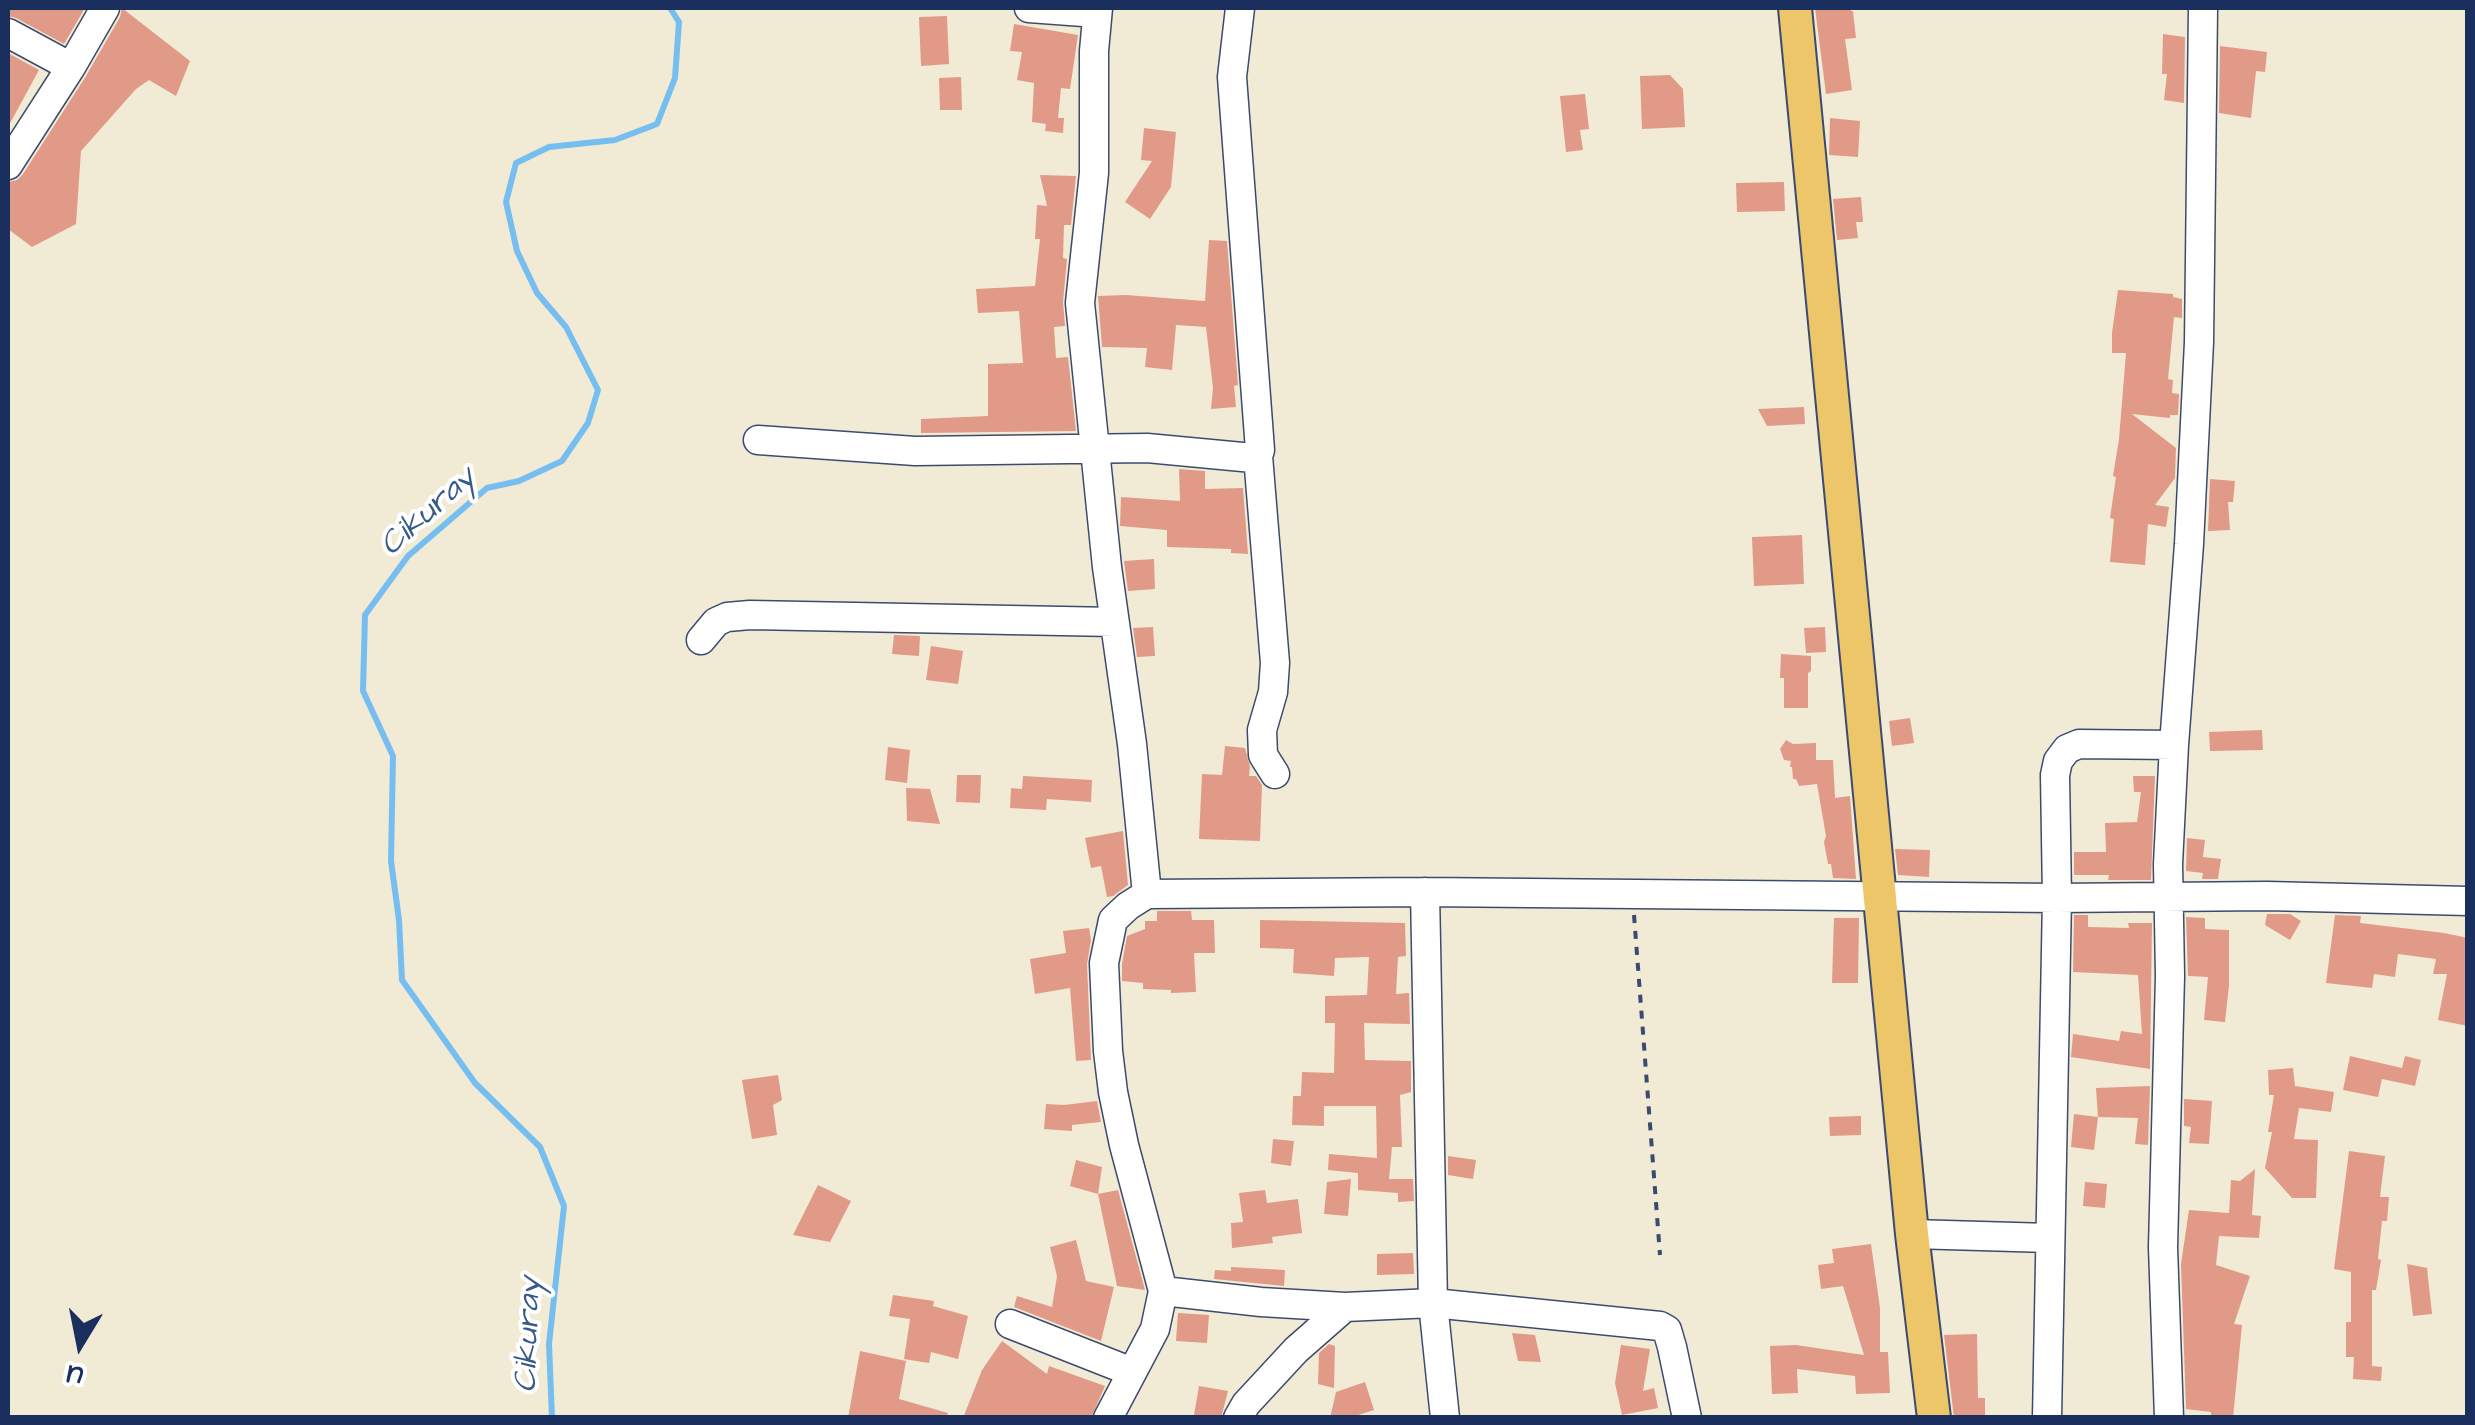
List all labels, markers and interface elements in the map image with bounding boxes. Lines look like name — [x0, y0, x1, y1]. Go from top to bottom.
water label: Cikuray — [373, 460, 485, 566]
water label: Cikuray — [509, 1277, 551, 1393]
north arrow — [30, 1295, 130, 1395]
text: U — [64, 1354, 86, 1396]

